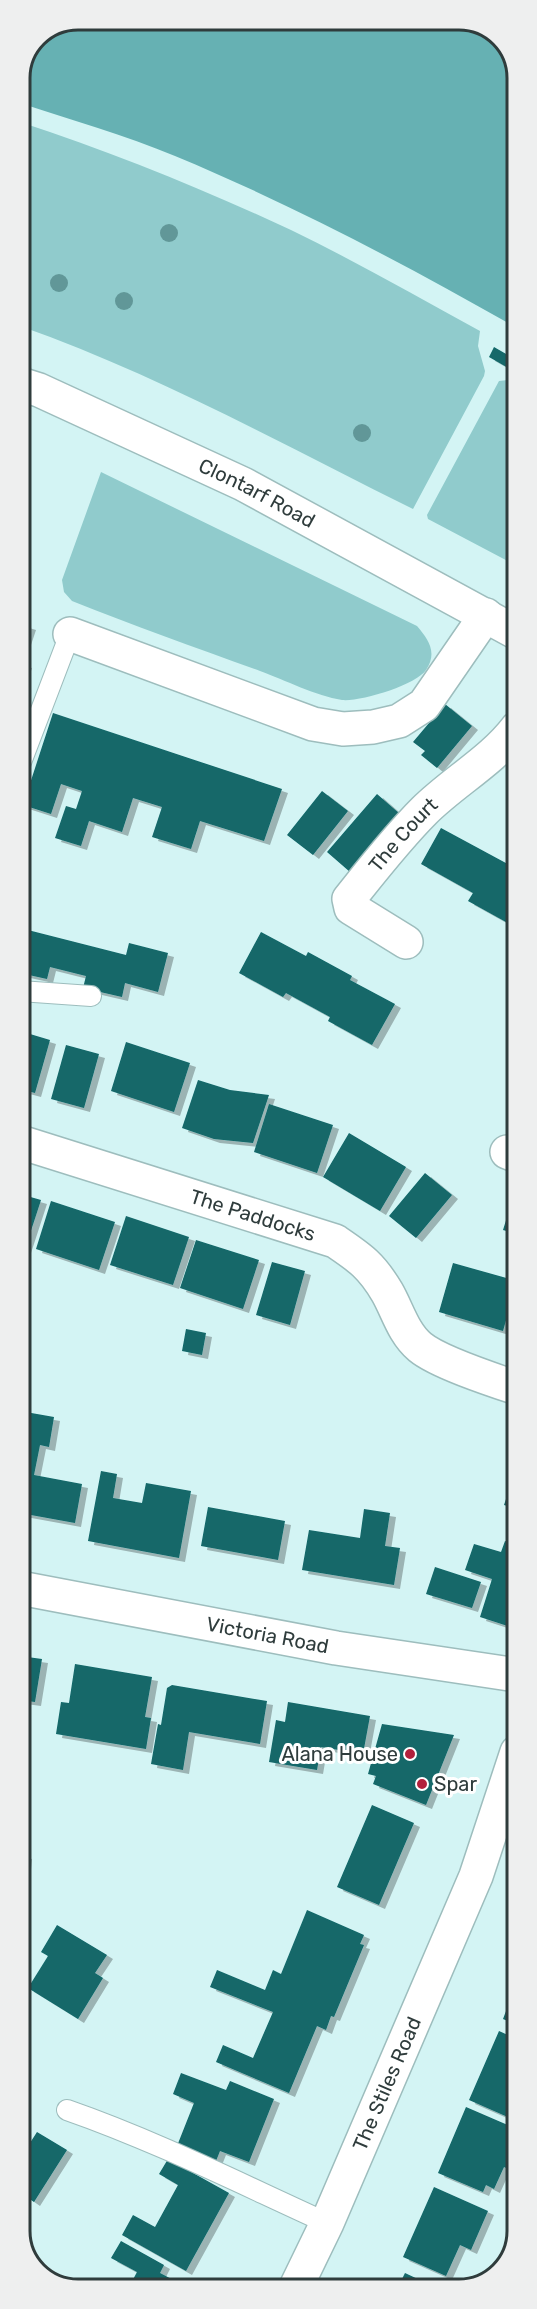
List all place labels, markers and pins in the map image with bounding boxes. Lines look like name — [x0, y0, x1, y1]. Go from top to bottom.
place label: Alana House — [281, 1742, 398, 1766]
marker: Alana House — [403, 1747, 417, 1761]
place label: Spar — [434, 1772, 477, 1796]
marker: Spar — [415, 1777, 429, 1791]

